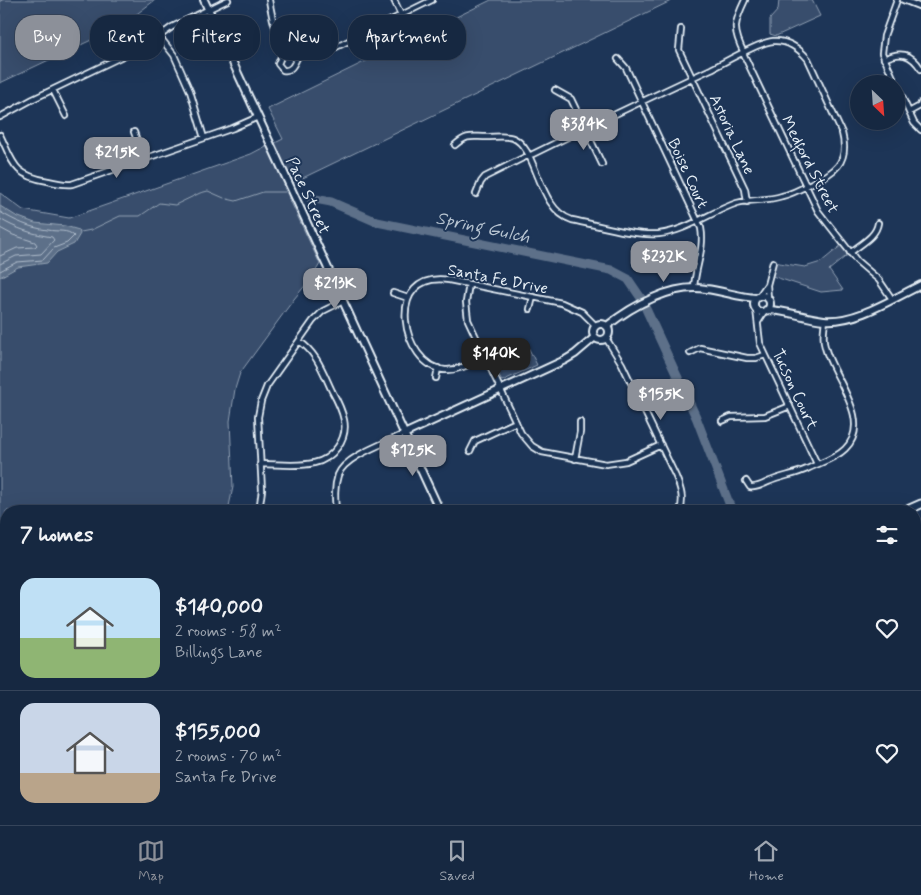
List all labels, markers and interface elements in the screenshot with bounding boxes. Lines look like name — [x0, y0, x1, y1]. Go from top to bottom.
chip: Buy — [15, 15, 80, 60]
chip: Rent — [90, 15, 164, 60]
chip: Filters — [174, 15, 260, 60]
chip: New — [270, 15, 338, 60]
chip: Apartment — [348, 15, 466, 60]
north arrow — [850, 75, 905, 130]
map controls — [850, 75, 905, 130]
street label: Astoria Lane — [704, 91, 759, 178]
pin: $384K — [549, 108, 619, 151]
street label: Medford Street — [774, 112, 844, 219]
text: $384K — [561, 114, 607, 135]
street label: Boise Court — [662, 135, 713, 212]
pin: $215K — [82, 136, 152, 179]
text: $215K — [95, 142, 139, 163]
street label: Pace Street — [281, 154, 335, 238]
water label: Spring Gulch — [433, 206, 532, 252]
pin: $232K — [629, 240, 699, 283]
text: $232K — [642, 246, 686, 267]
street label: Santa Fe Drive — [446, 259, 550, 299]
pin: $213K — [300, 268, 370, 310]
text: $213K — [314, 273, 356, 294]
pin: $140K — [461, 338, 531, 380]
text: $140K — [472, 343, 520, 364]
street label: Tucson Court — [767, 346, 823, 434]
pin: $155K — [626, 378, 696, 421]
text: $155K — [638, 384, 684, 405]
pin: $125K — [378, 434, 448, 477]
text: $125K — [390, 440, 436, 461]
text: 7 homes — [20, 521, 93, 549]
icon: filters — [873, 521, 901, 549]
text: $140,000 — [175, 593, 263, 621]
icon: home — [60, 598, 120, 658]
icon: heart — [873, 614, 901, 642]
text: 2 rooms · 58 m² — [175, 621, 281, 642]
text: Billings Lane — [175, 642, 262, 663]
text: $155,000 — [175, 718, 261, 746]
icon: home — [60, 723, 120, 783]
icon: heart — [873, 739, 901, 767]
text: 2 rooms · 70 m² — [175, 746, 282, 767]
text: Santa Fe Drive — [175, 767, 277, 788]
tab: Map — [137, 837, 165, 885]
tab: Saved — [439, 837, 475, 885]
tab: Home — [749, 837, 784, 885]

